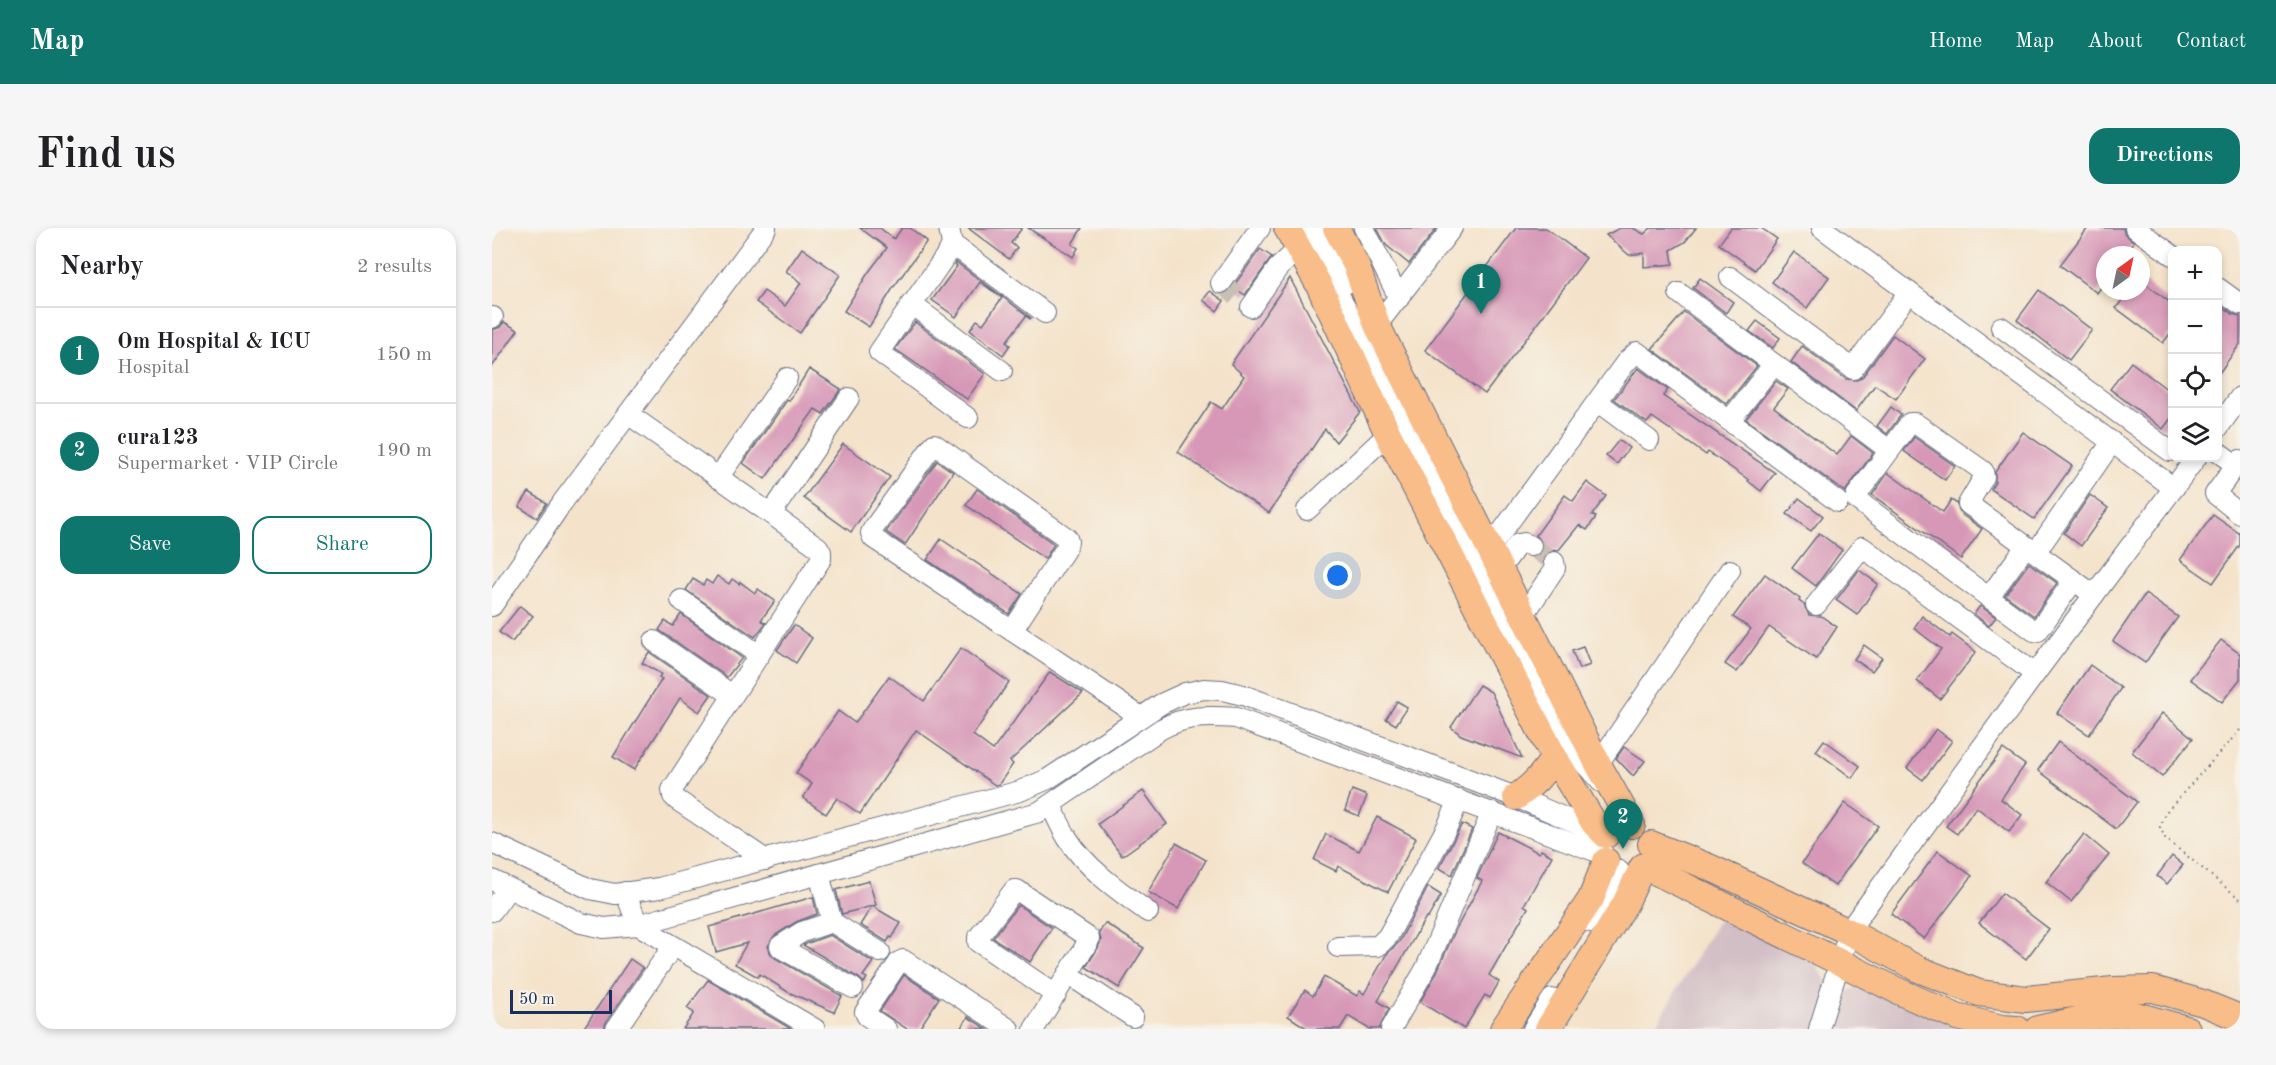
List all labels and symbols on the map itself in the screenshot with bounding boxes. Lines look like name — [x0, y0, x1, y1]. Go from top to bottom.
north arrow — [2096, 246, 2150, 300]
pin: 1 — [1462, 264, 1500, 314]
your location — [1323, 561, 1352, 590]
pin: 2 — [1604, 800, 1642, 849]
scale bar — [510, 987, 612, 1014]

